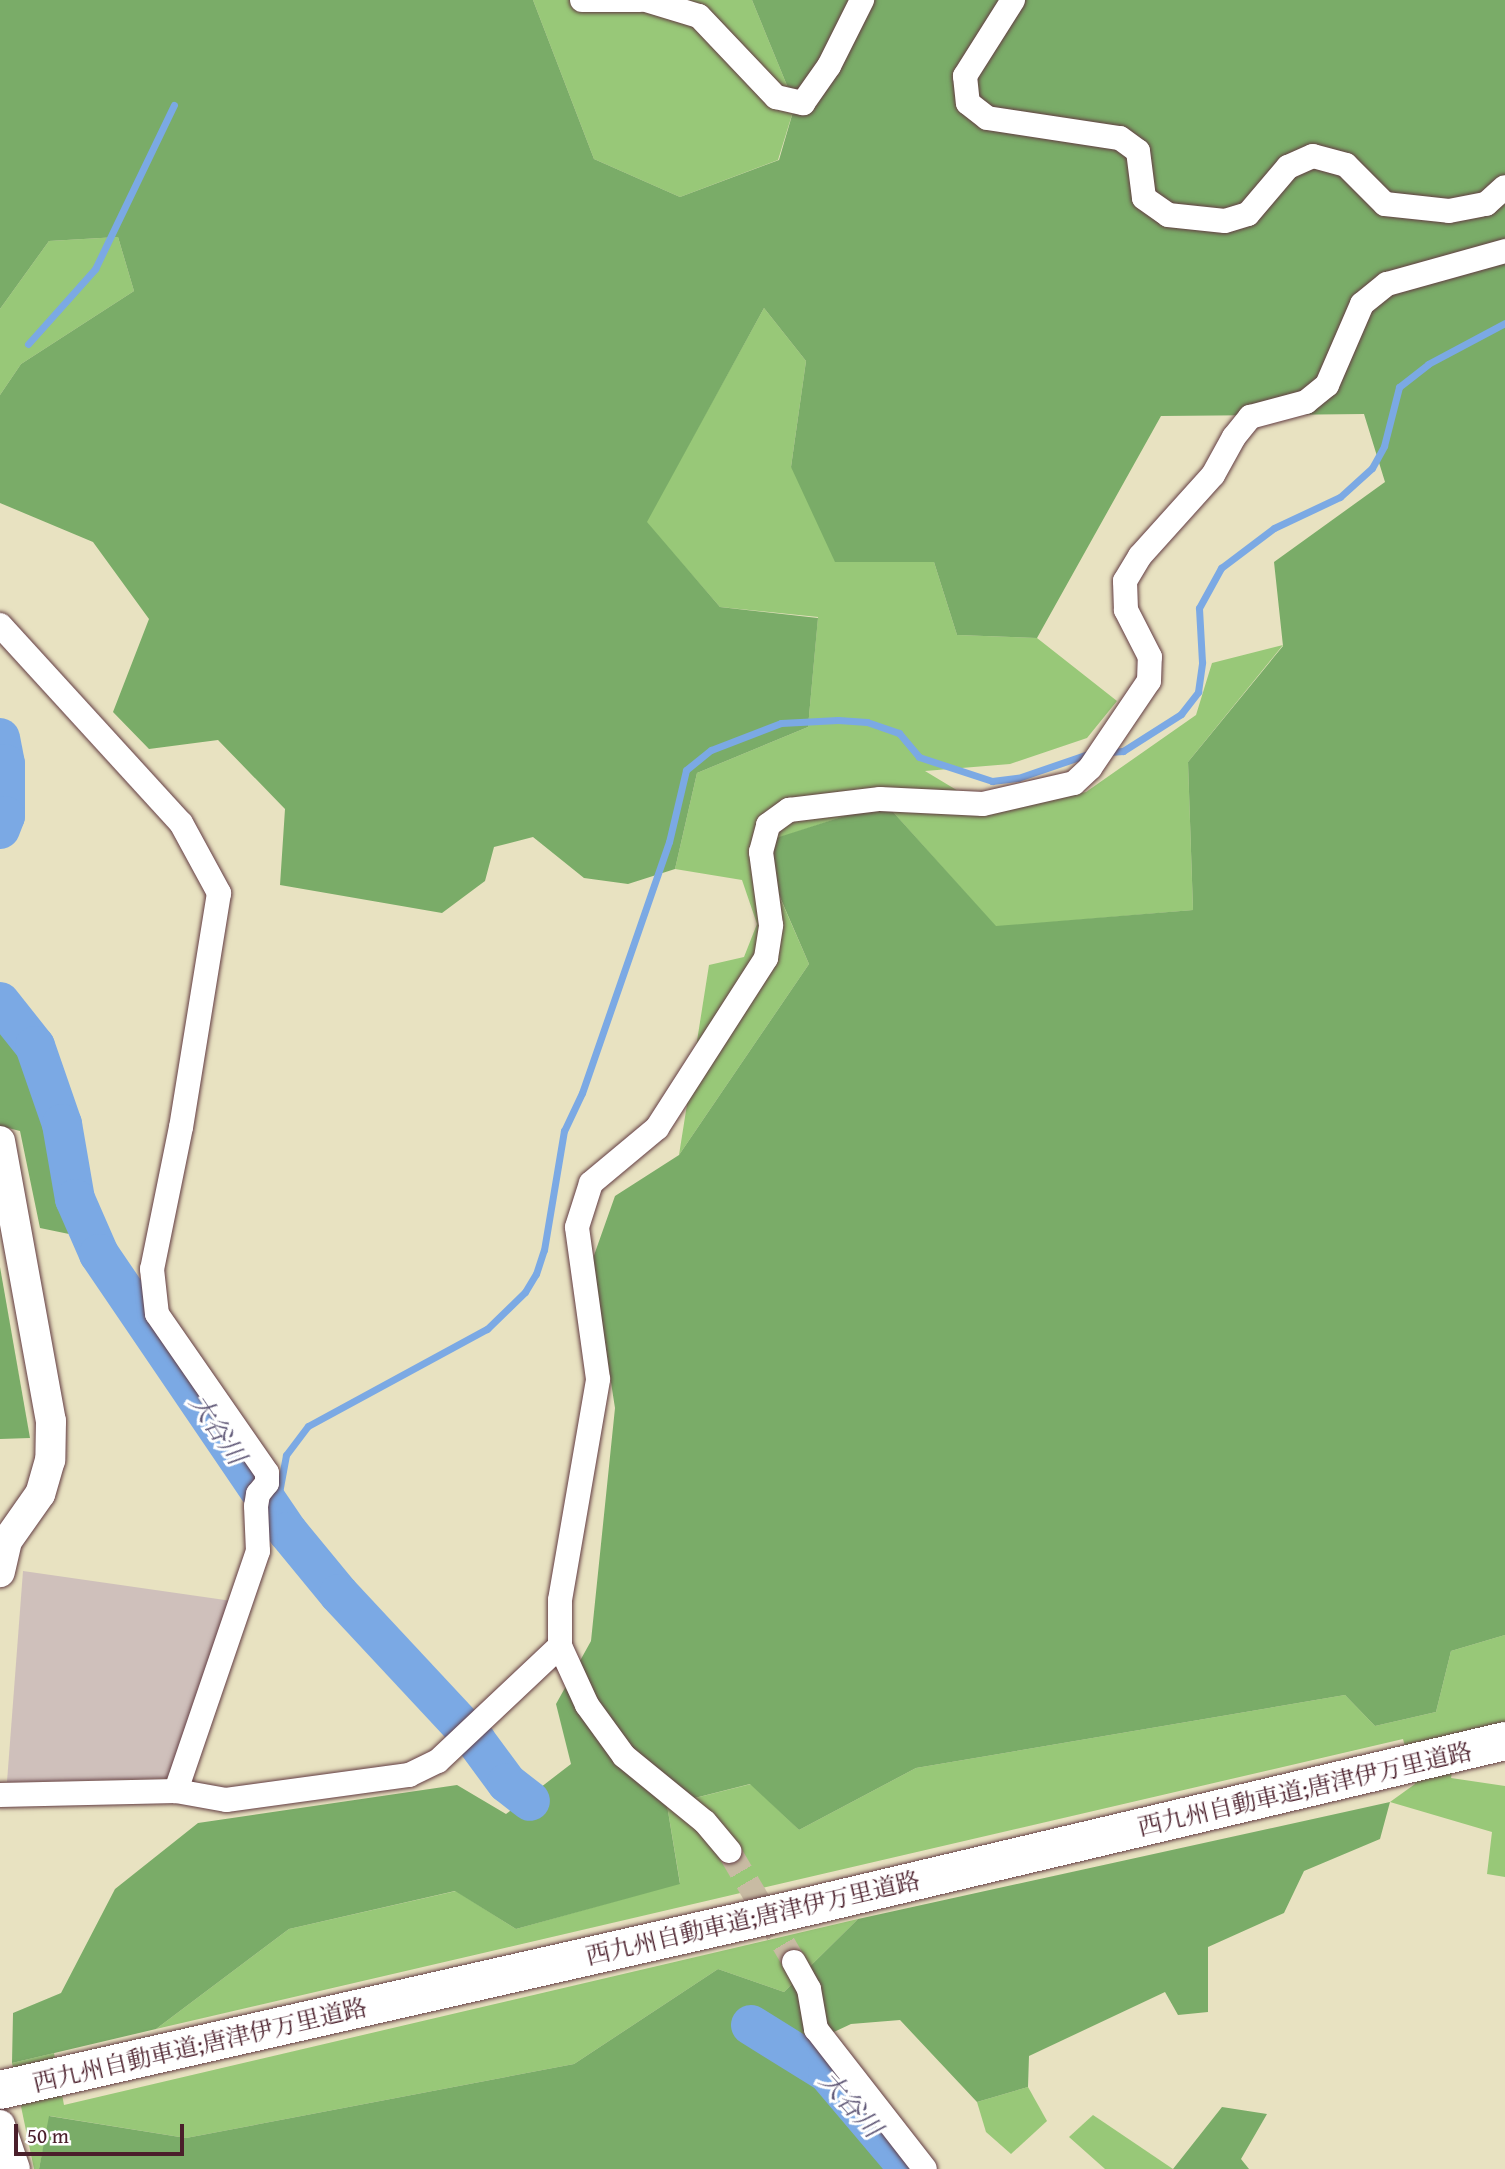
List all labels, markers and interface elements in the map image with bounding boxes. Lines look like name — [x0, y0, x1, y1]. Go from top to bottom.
water label: 大谷川 — [183, 1388, 253, 1470]
street label: 西九州自動車道;唐津伊万里道路 — [1135, 1737, 1475, 1841]
street label: 西九州自動車道;唐津伊万里道路 — [583, 1866, 923, 1970]
street label: 西九州自動車道;唐津伊万里道路 — [30, 1993, 370, 2097]
water label: 大谷川 — [813, 2065, 889, 2143]
scale bar — [18, 2110, 187, 2154]
text: 50 m — [27, 2120, 69, 2151]

